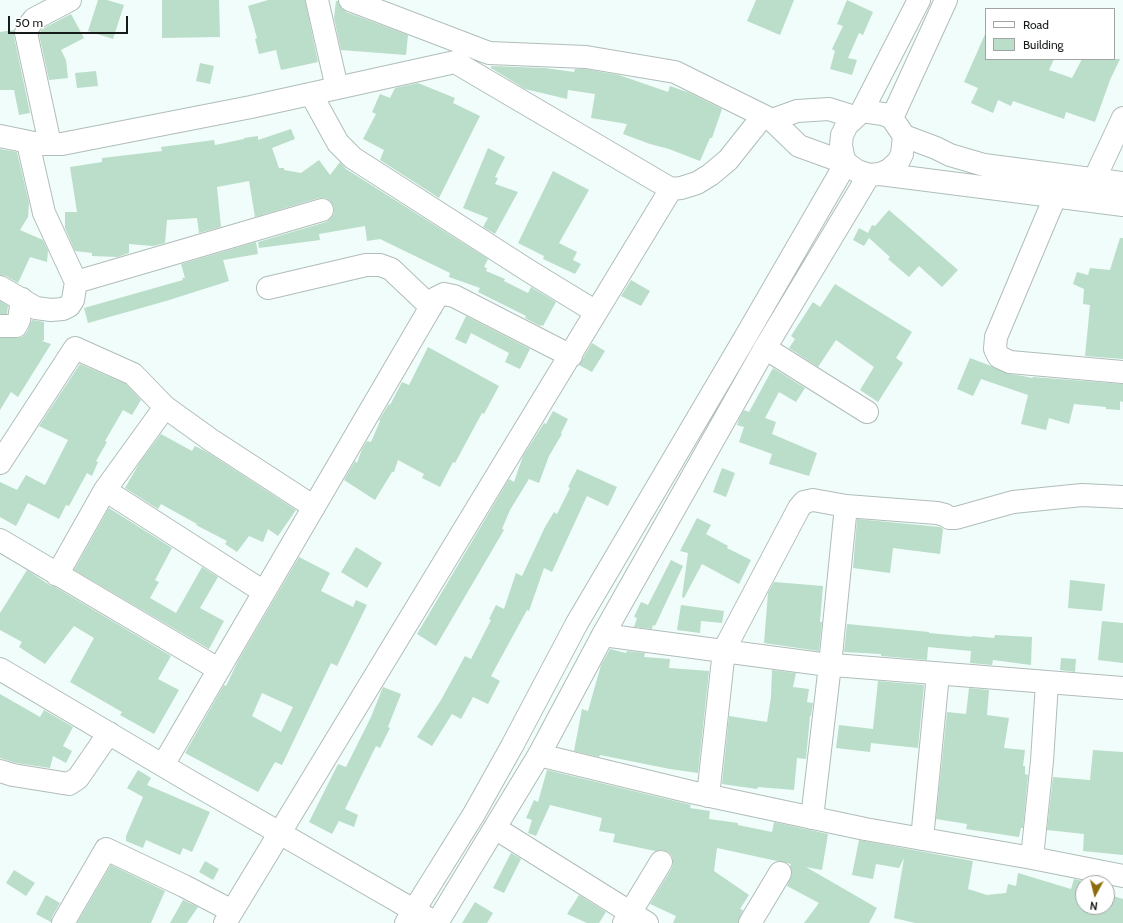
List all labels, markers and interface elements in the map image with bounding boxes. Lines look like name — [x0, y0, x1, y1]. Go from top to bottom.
scale bar — [10, 8, 130, 34]
legend — [985, 8, 1115, 60]
text: 50 m — [15, 15, 43, 30]
text: Road — [1023, 17, 1049, 32]
text: Building — [1023, 37, 1064, 52]
north arrow — [1075, 875, 1115, 915]
text: N — [1089, 898, 1098, 913]

